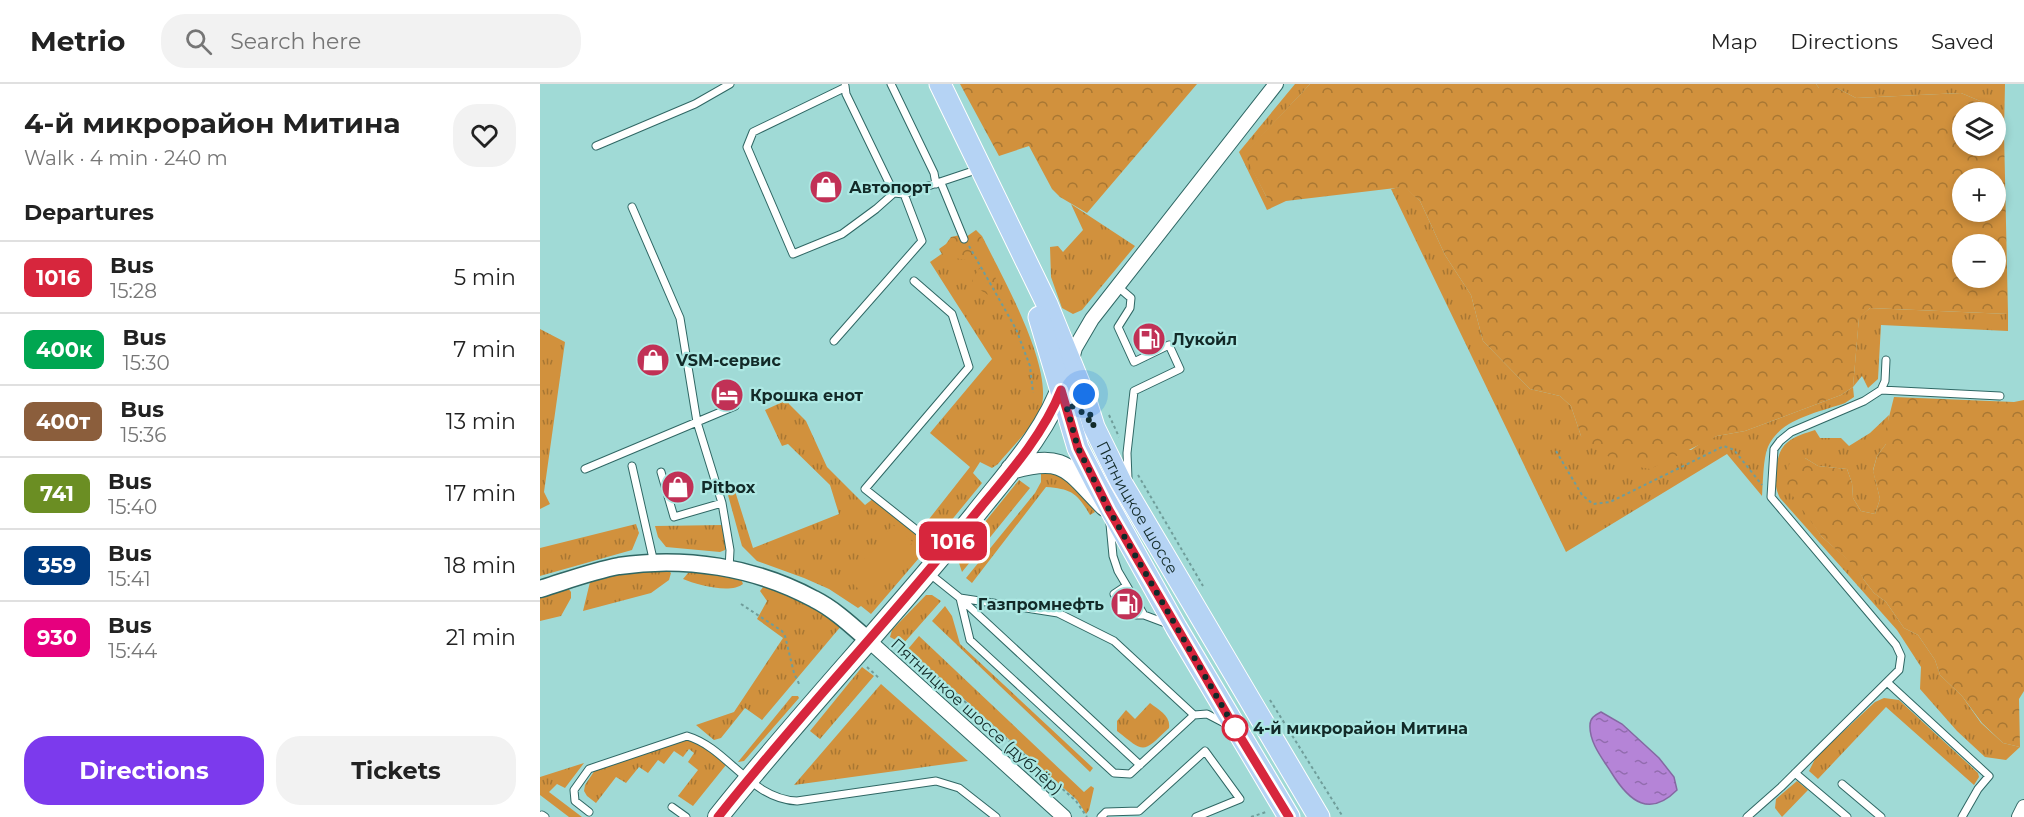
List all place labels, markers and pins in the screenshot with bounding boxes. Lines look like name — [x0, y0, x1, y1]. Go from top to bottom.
shop icon: Автопорт — [808, 169, 844, 205]
place label: Автопорт — [849, 178, 932, 197]
fuel station icon: Лукойл — [1131, 321, 1167, 357]
place label: Лукойл — [1172, 330, 1237, 349]
shop icon: VSM-сервис — [635, 342, 671, 378]
place label: VSM-сервис — [675, 351, 781, 370]
hotel icon: Крошка енот — [709, 377, 745, 413]
place label: Крошка енот — [750, 386, 864, 405]
shop icon: Pitbox — [660, 469, 696, 505]
place label: Pitbox — [701, 478, 756, 497]
fuel station icon: Газпромнефть — [1109, 586, 1145, 622]
place label: Газпромнефть — [978, 595, 1104, 614]
marker: 4-й микрорайон Митина — [1222, 715, 1248, 741]
place label: 4-й микрорайон Митина — [1253, 719, 1468, 738]

